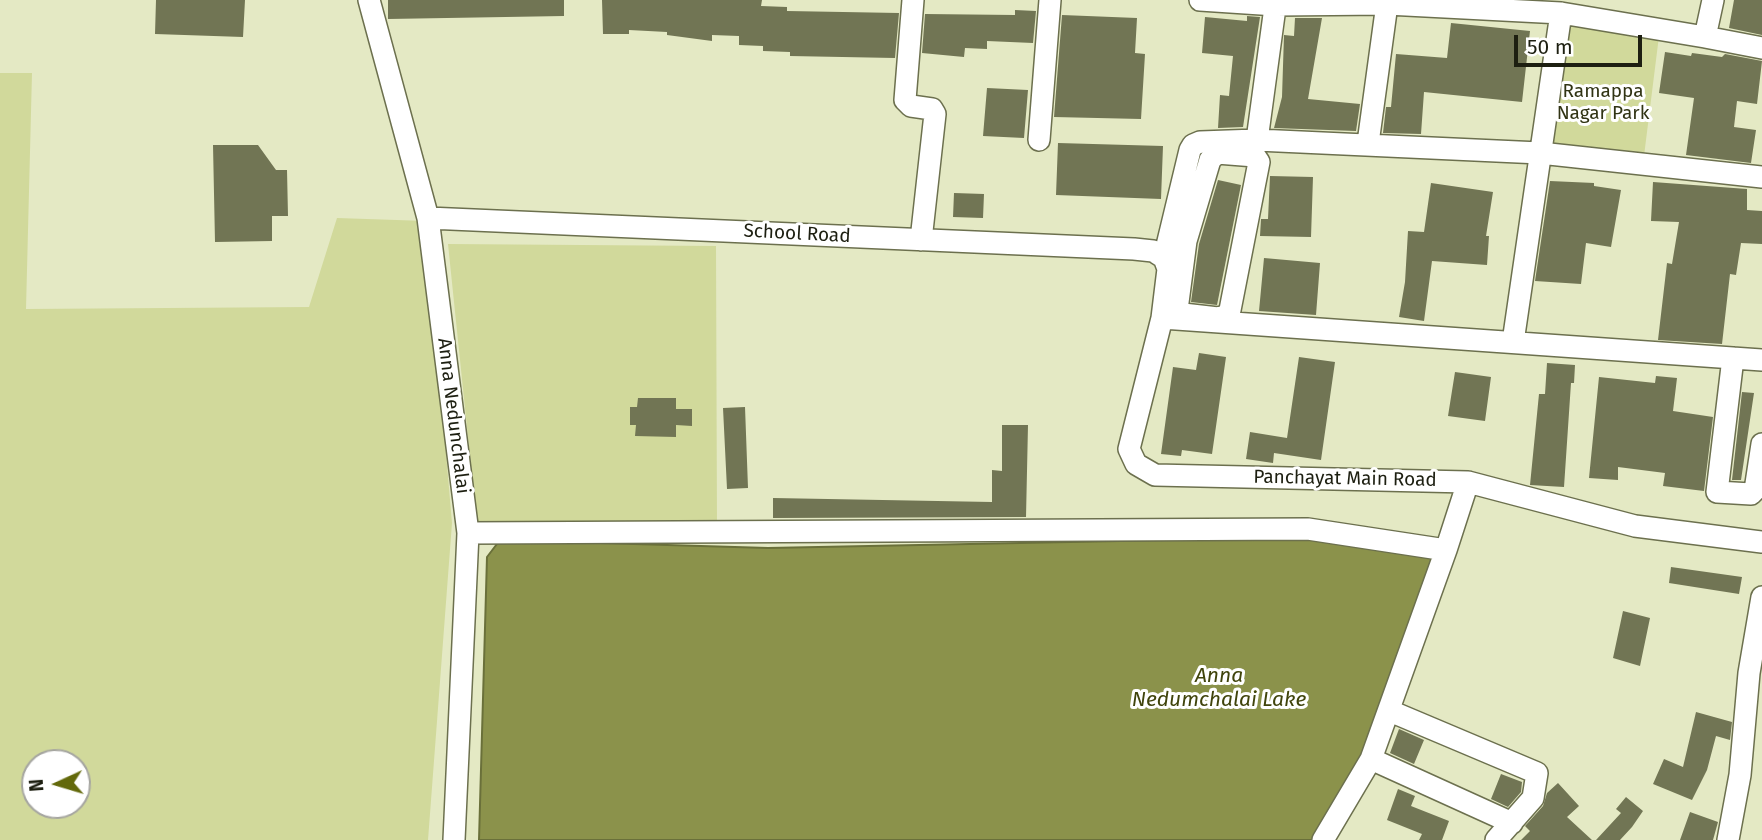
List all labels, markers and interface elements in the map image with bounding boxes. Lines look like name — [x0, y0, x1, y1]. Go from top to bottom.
scale bar — [1517, 21, 1645, 65]
text: 50 m — [1527, 34, 1573, 60]
park label: Ramappa Nagar Park — [1557, 81, 1649, 125]
street label: School Road — [743, 220, 851, 248]
street label: Anna Nedunchalai — [432, 337, 474, 495]
street label: Panchayat Main Road — [1253, 466, 1437, 492]
water label: Anna Nedumchalai Lake — [1132, 663, 1306, 713]
north arrow — [21, 749, 91, 819]
text: N — [25, 778, 48, 792]

